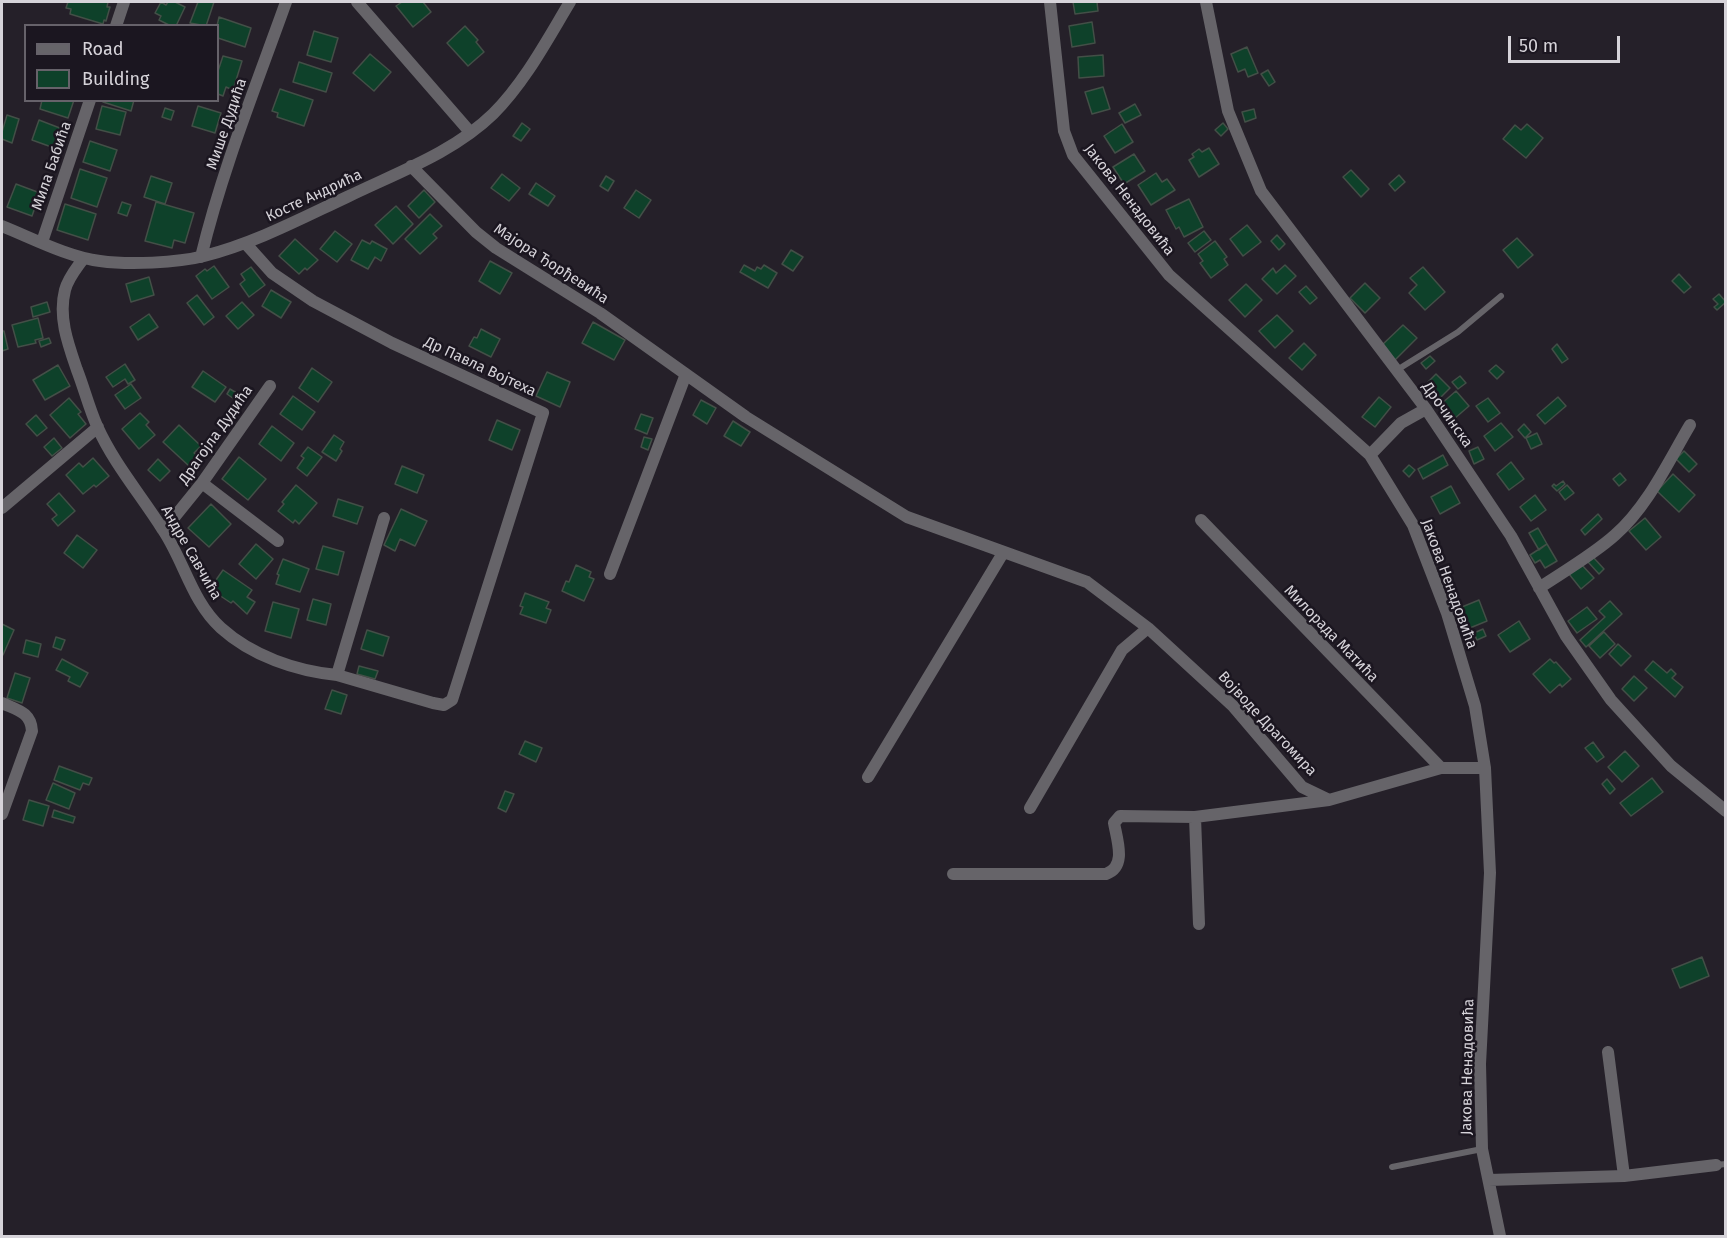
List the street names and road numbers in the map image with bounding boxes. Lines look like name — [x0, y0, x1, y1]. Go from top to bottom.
street label: Мише Дудића — [203, 76, 251, 172]
street label: Мила Бабића — [28, 119, 76, 213]
street label: Јакова Ненадовића — [1080, 141, 1178, 259]
street label: Косте Андрића — [263, 166, 365, 226]
street label: Мајора Ђорђевића — [490, 220, 612, 308]
street label: Др Павла Војтеха — [421, 333, 539, 401]
street label: Дрочинска — [1418, 379, 1476, 451]
street label: Драгојла Дудића — [175, 382, 257, 488]
street label: Андре Савчића — [157, 503, 225, 603]
street label: Јакова Ненадовића — [1417, 517, 1481, 651]
street label: Милорада Матића — [1280, 582, 1382, 686]
street label: Војводе Драгомира — [1214, 668, 1320, 780]
street label: Јакова Ненадовића — [1458, 999, 1478, 1135]

